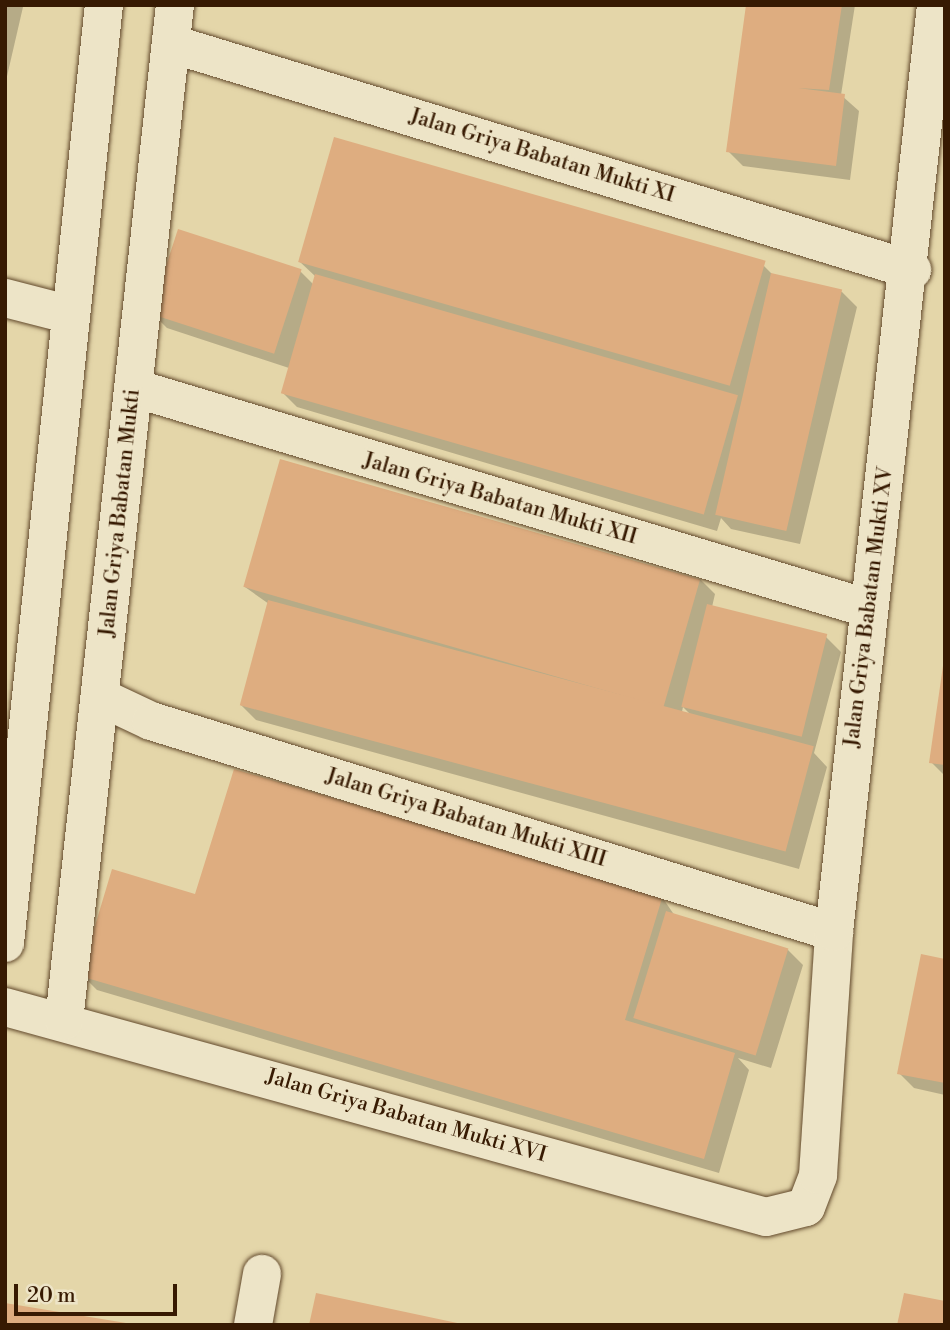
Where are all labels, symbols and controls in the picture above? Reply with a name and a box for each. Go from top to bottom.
street label: Jalan Griya Babatan Mukti XI [406,104,678,208]
street label: Jalan Griya Babatan Mukti [94,388,146,638]
street label: Jalan Griya Babatan Mukti XII [360,448,640,550]
street label: Jalan Griya Babatan Mukti XV [839,465,899,749]
street label: Jalan Griya Babatan Mukti XIII [323,763,609,873]
street label: Jalan Griya Babatan Mukti XVI [263,1064,549,1168]
scale bar [18,1270,180,1314]
text: 20 m [27,1283,76,1309]

